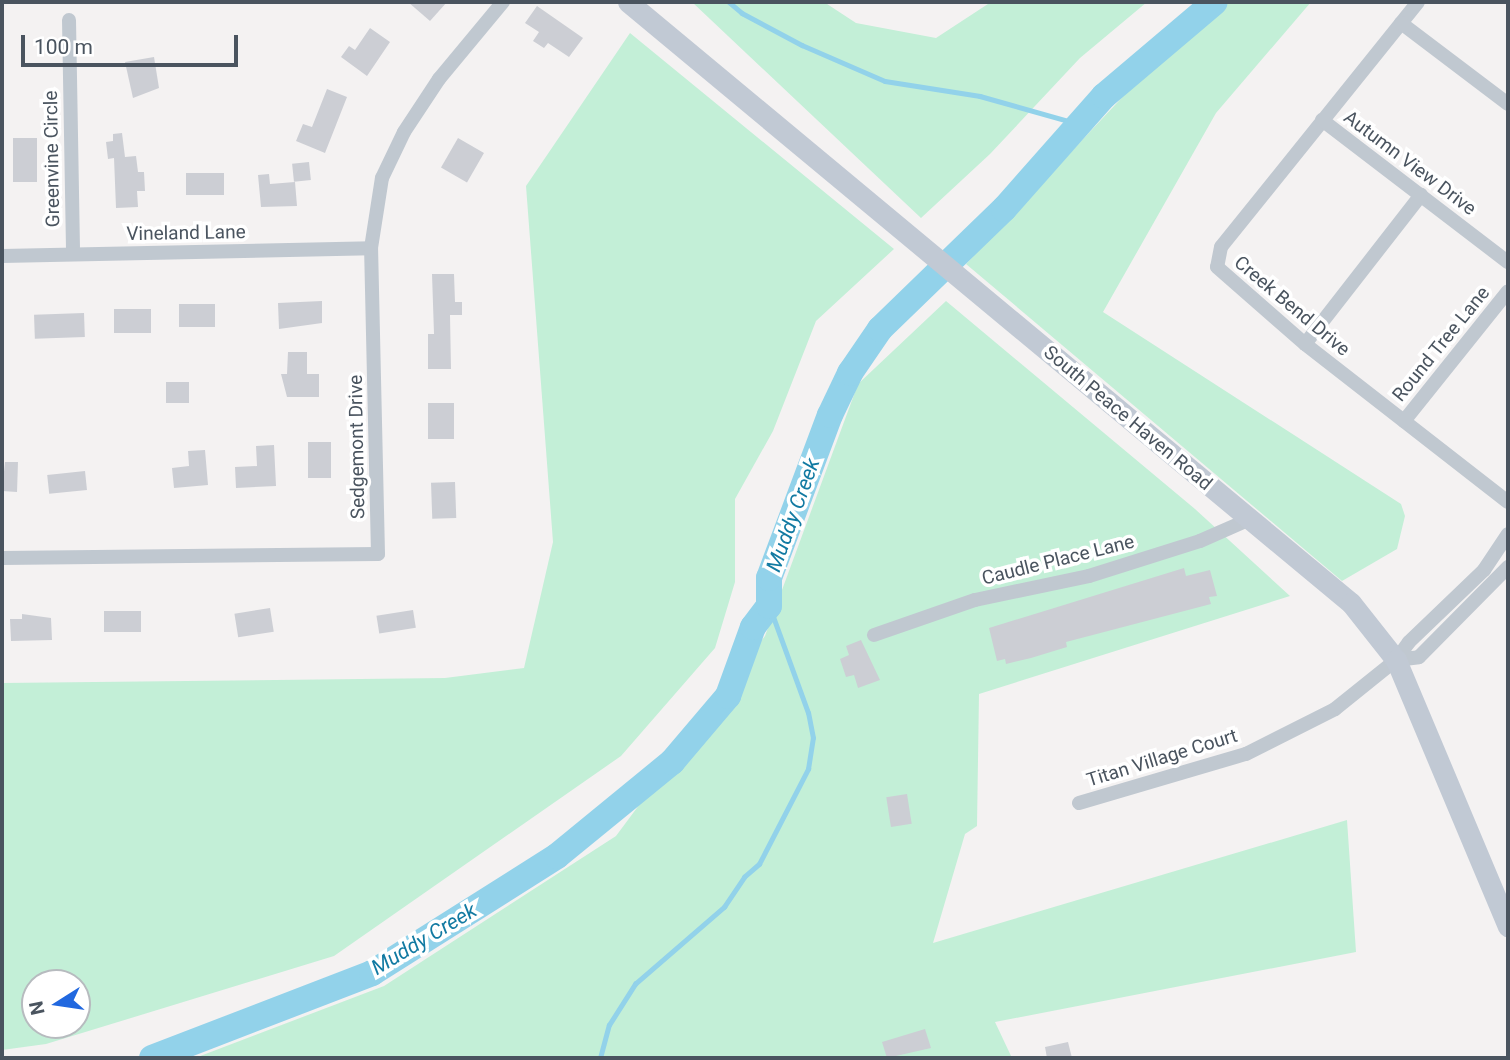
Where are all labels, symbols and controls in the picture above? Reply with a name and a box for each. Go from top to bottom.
scale bar [24,21,242,65]
text: 100 m [34,35,93,59]
street label: Greenvine Circle [39,90,65,228]
street label: Autumn View Drive [1339,106,1481,220]
street label: Vineland Lane [126,221,246,245]
street label: Creek Bend Drive [1230,251,1354,361]
street label: Round Tree Lane [1388,282,1494,406]
street label: South Peace Haven Road [1039,341,1217,495]
street label: Sedgemont Drive [344,375,370,519]
water label: Muddy Creek [761,455,825,575]
street label: Caudle Place Lane [980,530,1136,590]
street label: Titan Village Court [1084,724,1240,792]
water label: Muddy Creek [367,898,481,980]
north arrow [21,969,91,1039]
text: N [24,999,50,1017]

